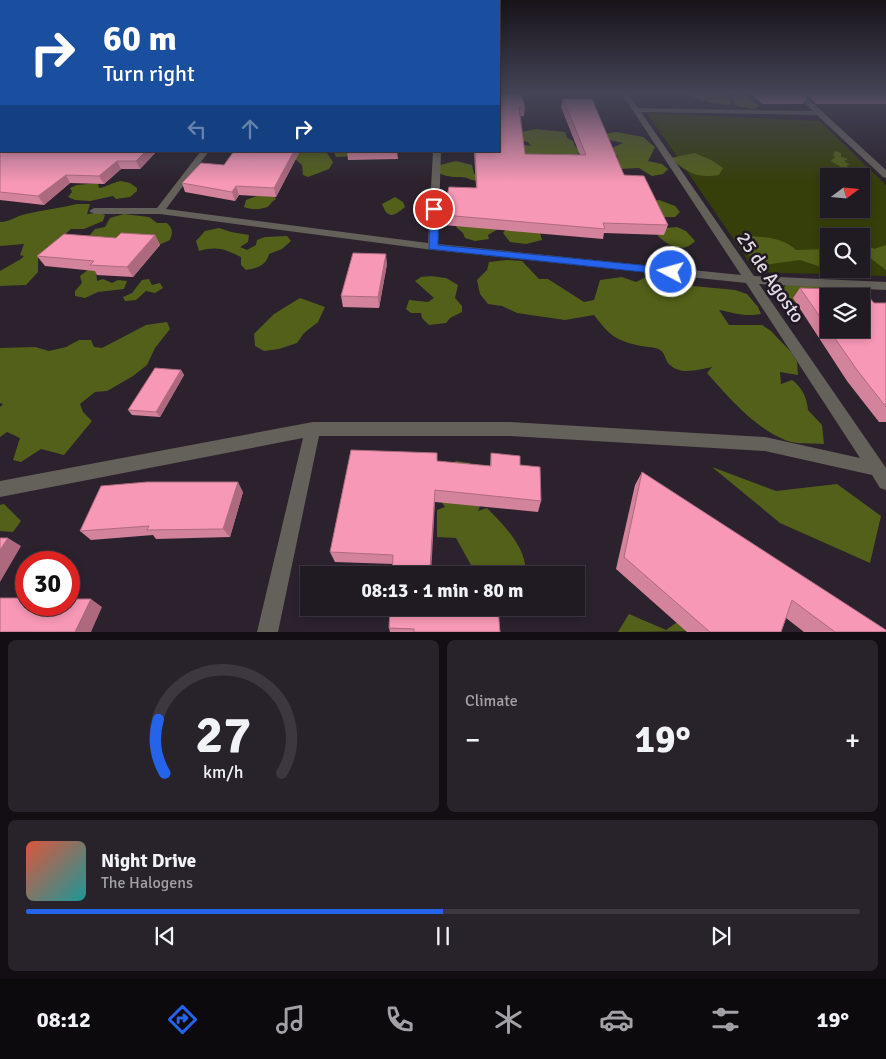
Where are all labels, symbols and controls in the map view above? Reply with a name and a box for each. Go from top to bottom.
text: 60 m [103,17,177,60]
icon: right [20,20,85,85]
text: Turn right [103,60,195,87]
icon: left [183,115,211,143]
icon: ahead [236,115,264,143]
icon: right [289,115,317,143]
north arrow [820,168,870,218]
map controls [820,168,870,338]
pin [413,188,455,230]
icon: arrive [420,195,448,223]
street label: 25 de Agosto [731,228,809,328]
button: search [820,228,870,278]
position arrow [644,245,696,297]
button: layers [820,288,870,338]
speed limit sign: 30 [15,551,80,616]
text: 08:13 · 1 min · 80 m [362,579,523,603]
text: Climate [465,691,518,711]
text: 27 [195,703,252,767]
text: 19° [634,716,691,763]
text: − [465,723,480,757]
text: + [845,723,860,757]
text: km/h [203,761,244,783]
text: Night Drive [101,849,196,873]
text: The Halogens [101,873,193,893]
icon: previous [151,922,179,950]
icon: pause [429,922,457,950]
icon: next [707,922,735,950]
icon: directions [165,1002,200,1037]
icon: music [273,1002,308,1037]
icon: phone [382,1002,417,1037]
icon: climate [491,1002,526,1037]
icon: car [599,1002,634,1037]
icon: filters [708,1002,743,1037]
text: 08:12 [37,1006,91,1033]
text: 19° [817,1006,849,1033]

